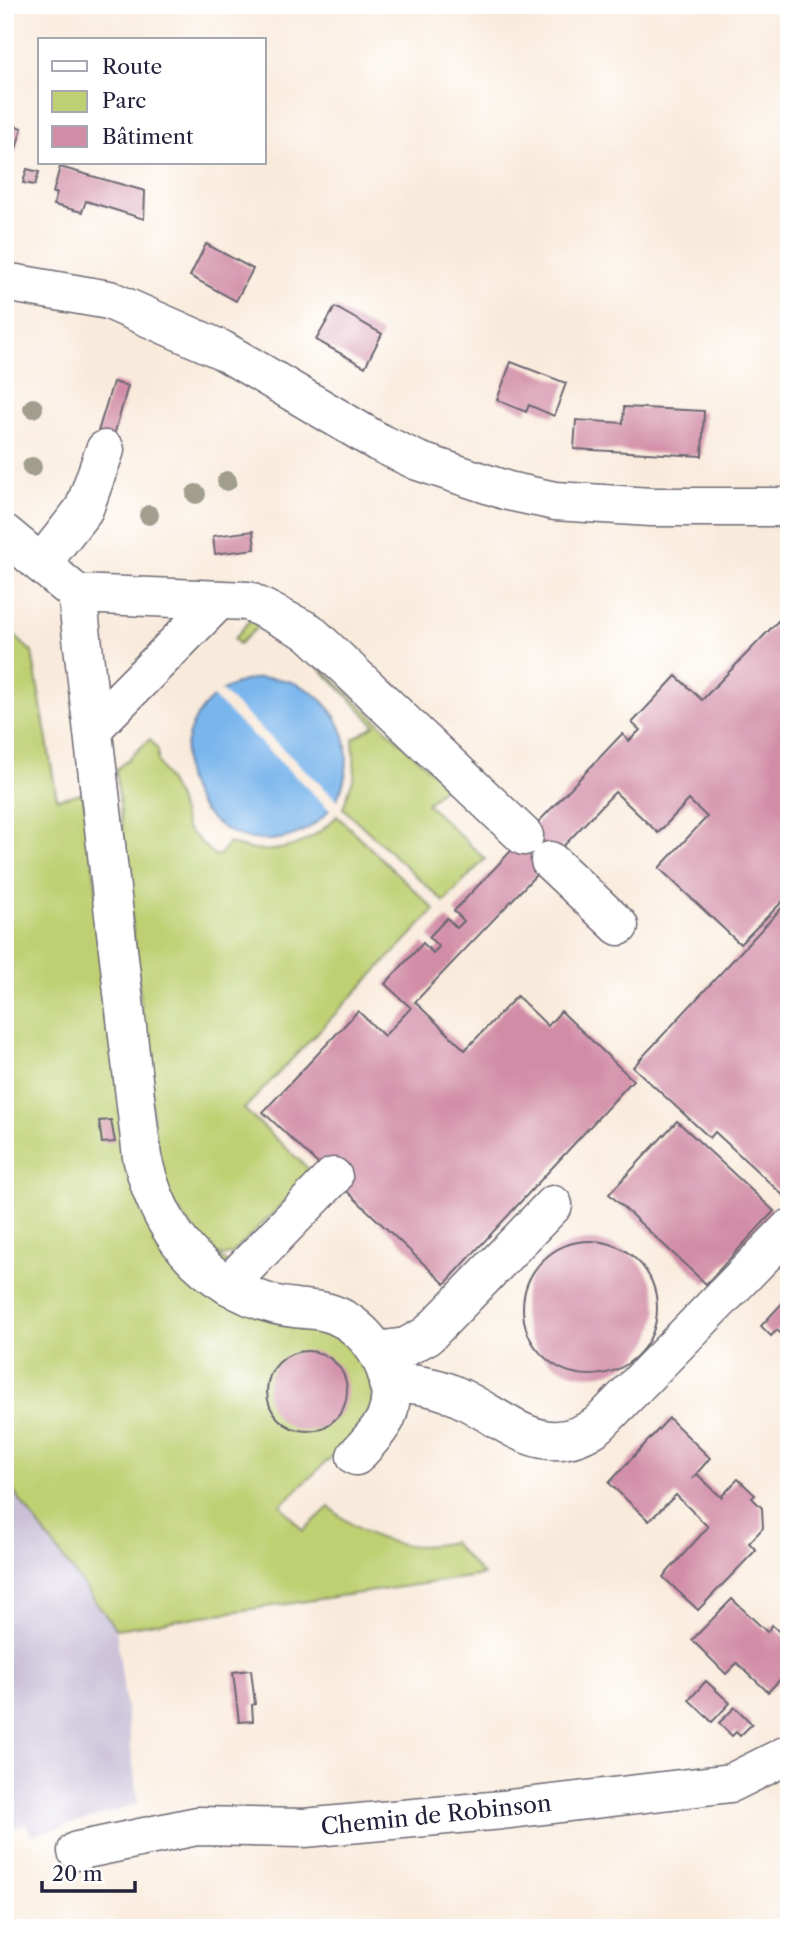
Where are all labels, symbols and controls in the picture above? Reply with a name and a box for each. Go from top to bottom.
legend [38,38,266,164]
text: Route [102,54,162,79]
text: Parc [102,88,146,113]
text: Bâtiment [102,124,194,149]
street label: Chemin de Robinson [319,1789,553,1841]
scale bar [42,1849,135,1893]
text: 20 m [52,1861,103,1886]

